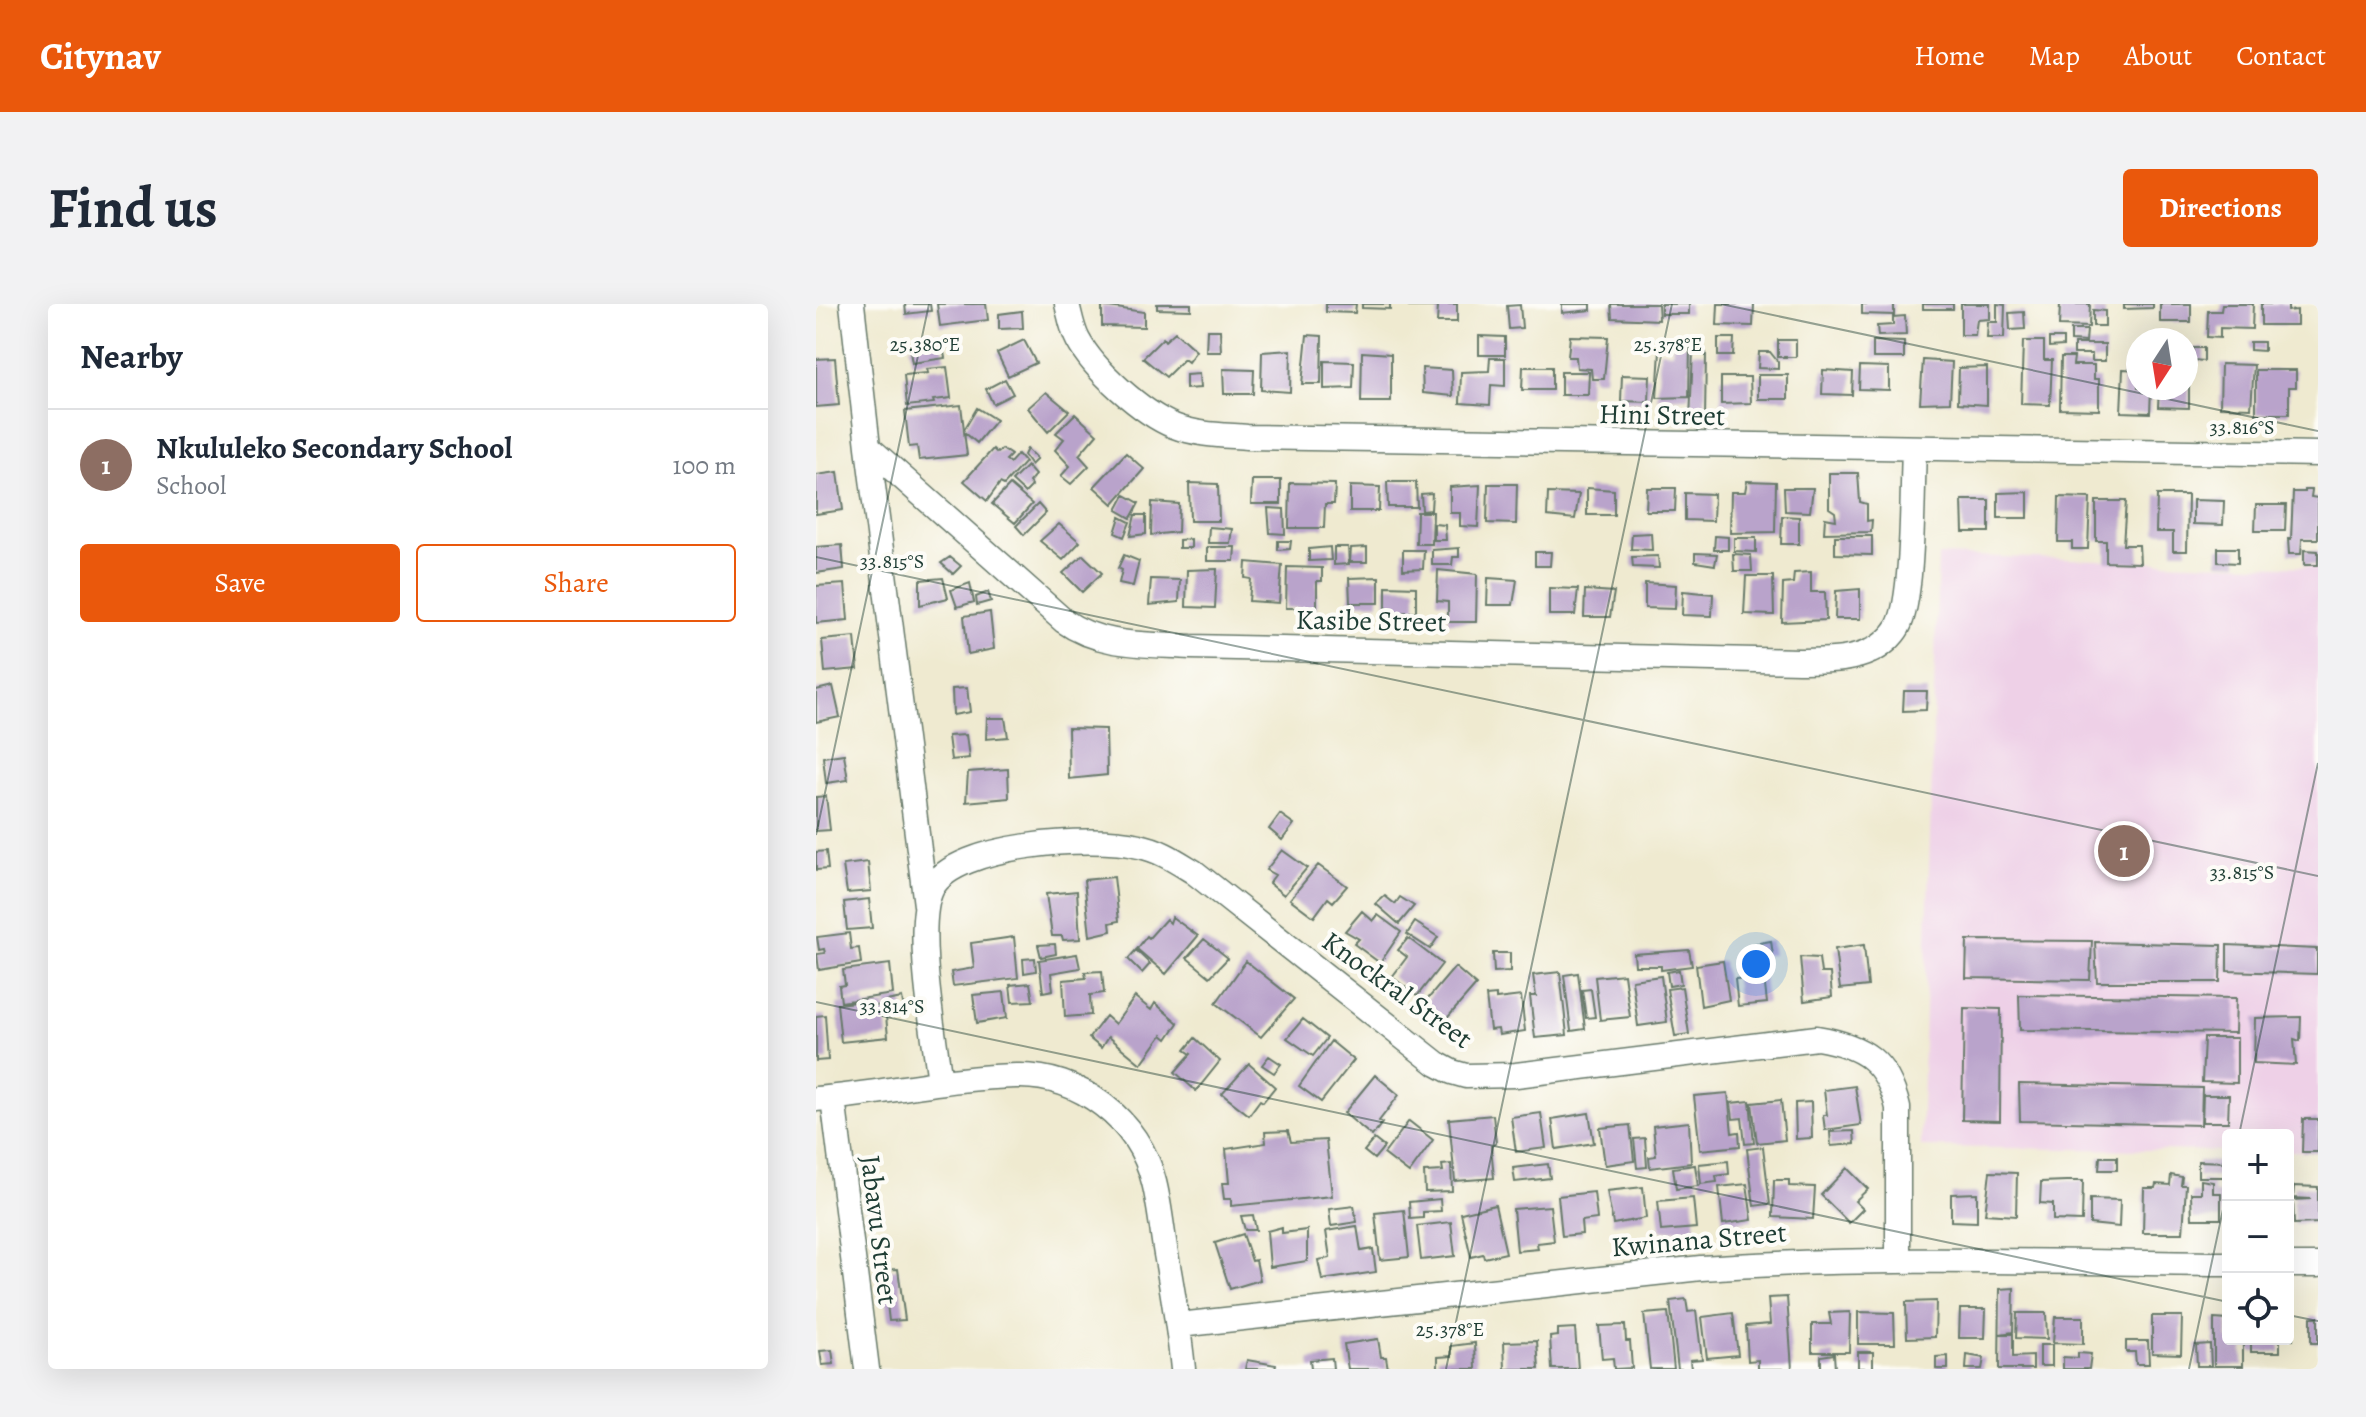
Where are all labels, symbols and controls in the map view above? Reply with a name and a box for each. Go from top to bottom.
text: Citynav [40,30,161,82]
text: Home [1914,37,1985,75]
text: Map [2029,37,2080,75]
text: About [2124,37,2192,75]
text: Contact [2236,37,2326,75]
button: Directions [2123,169,2318,247]
text: Find us [48,170,218,246]
north arrow [2126,328,2198,400]
text: 25.380°E [890,331,960,358]
text: 25.378°E [1634,331,1702,358]
text: Nearby [80,333,183,380]
street label: Hini Street [1598,395,1726,435]
text: 33.816°S [2209,414,2275,441]
text: Nkululeko Secondary School [156,428,512,468]
text: 1 [101,448,111,483]
text: 100 m [673,448,736,483]
text: School [156,468,226,503]
button: Save [80,544,400,622]
button: Share [416,544,736,622]
text: 33.815°S [860,548,924,575]
street label: Kasibe Street [1295,601,1447,641]
pin: 1 [2098,821,2150,881]
text: 33.815°S [2210,859,2274,886]
street label: Knockral Street [1314,922,1480,1058]
your location [1736,944,1776,984]
text: 33.814°S [860,993,924,1020]
map controls [2222,1129,2294,1345]
button: + [2222,1129,2294,1201]
street label: Jabavu Street [851,1153,907,1307]
button: − [2222,1201,2294,1273]
street label: Kwinana Street [1610,1213,1788,1267]
button: locate [2222,1273,2294,1345]
text: 25.378°E [1416,1316,1484,1343]

